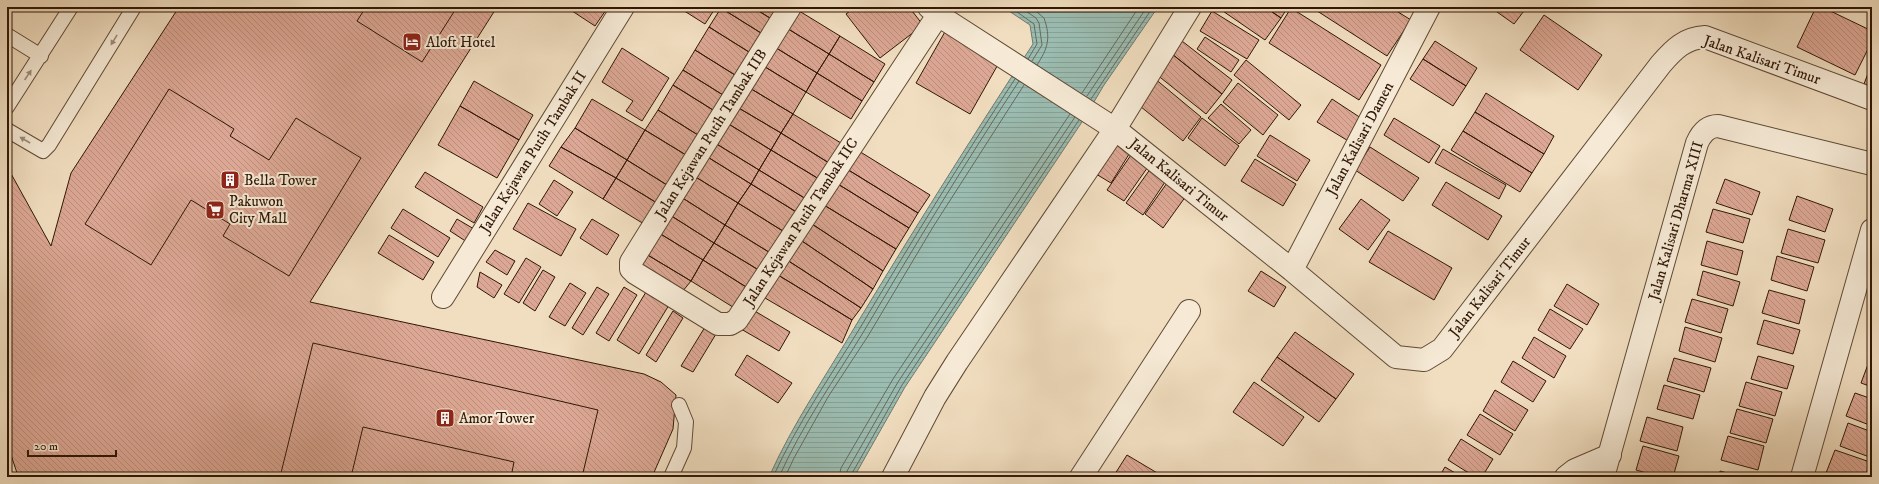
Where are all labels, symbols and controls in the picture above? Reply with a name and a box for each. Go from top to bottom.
street label: Jalan Kalisari Timur [1699,30,1823,89]
hotel icon: Aloft Hotel [401,31,423,53]
place label: Aloft Hotel [426,33,496,52]
one-way arrow [110,34,117,46]
street label: Jalan Kejawan Putih Tambak IIB [650,46,771,224]
street label: Jalan Kejawan Putih Tambak II [474,68,591,238]
one-way arrow [24,70,32,80]
street label: Jalan Kalisari Damen [1321,79,1398,201]
street label: Jalan Kalisari Timur [1124,133,1233,226]
street label: Jalan Kejawan Putih Tambak IIC [738,134,863,311]
one-way arrow [19,137,31,144]
street label: Jalan Kalisari Dharma XIII [1644,139,1708,305]
building icon: Bella Tower [219,169,241,191]
place label: Bella Tower [244,171,317,190]
place label: Pakuwon City Mall [229,192,287,228]
supermarket icon: Pakuwon City Mall [204,199,226,221]
street label: Jalan Kalisari Timur [1444,233,1535,343]
building icon: Amor Tower [434,407,456,429]
place label: Amor Tower [459,409,535,428]
scale bar [28,432,116,458]
text: 20 m [34,439,58,454]

